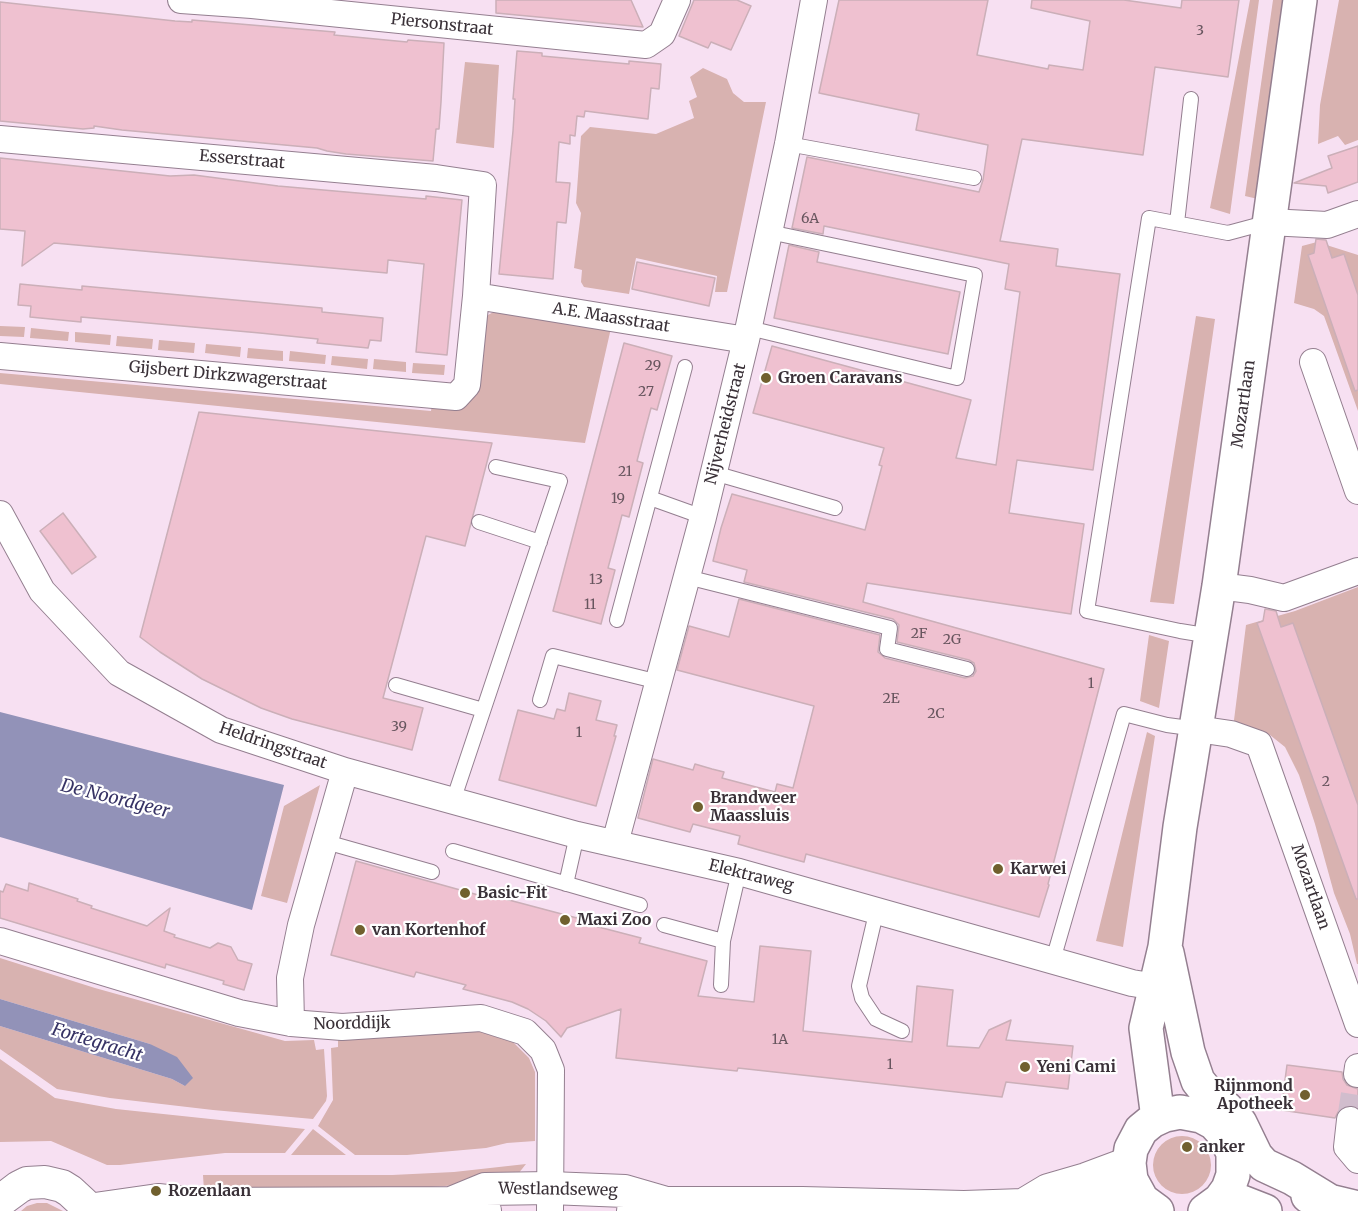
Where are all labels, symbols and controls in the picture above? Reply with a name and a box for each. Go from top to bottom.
street label: Piersonstraat [390,10,494,40]
house number: 3 [1196,23,1204,39]
street label: Esserstraat [198,147,286,173]
house number: 6A [801,211,819,227]
street label: A.E. Maasstraat [551,299,671,337]
street label: Gijsbert Dirkzwagerstraat [128,358,328,394]
house number: 29 [645,358,661,374]
street label: Mozartlaan [1228,359,1260,449]
street label: Nijverheidstraat [702,361,750,487]
place label: Groen Caravans [778,368,903,388]
marker: Groen Caravans [759,371,773,385]
house number: 27 [638,384,654,400]
house number: 21 [618,464,632,480]
house number: 19 [611,491,625,507]
house number: 13 [589,572,603,588]
house number: 11 [584,597,596,613]
house number: 2F [911,626,927,642]
house number: 2G [943,632,961,648]
house number: 1 [1088,676,1094,692]
house number: 2E [882,691,900,707]
house number: 2C [927,706,945,722]
street label: Heldringstraat [217,719,329,773]
house number: 39 [391,719,407,735]
house number: 1 [576,725,582,741]
house number: 2 [1322,774,1330,790]
water label: De Noordgeer [58,775,172,823]
place label: Brandweer Maassluis [710,788,797,826]
marker: Brandweer Maassluis [691,800,705,814]
street label: Mozartlaan [1286,842,1334,932]
street label: Elektraweg [706,856,796,896]
place label: Karwei [1010,859,1066,879]
marker: Karwei [991,862,1005,876]
place label: Basic-Fit [477,883,547,903]
marker: Basic-Fit [458,886,472,900]
place label: Maxi Zoo [577,910,651,930]
marker: Maxi Zoo [558,913,572,927]
place label: van Kortenhof [372,920,485,940]
marker: van Kortenhof [353,923,367,937]
street label: Noorddijk [313,1014,391,1034]
water label: Fortegracht [49,1019,145,1067]
house number: 1A [772,1032,788,1048]
house number: 1 [887,1057,893,1073]
place label: Yeni Cami [1037,1057,1116,1077]
marker: Yeni Cami [1018,1060,1032,1074]
place label: Rijnmond Apotheek [1214,1076,1293,1114]
marker: Rijnmond Apotheek [1298,1088,1312,1102]
place label: anker [1199,1137,1245,1157]
marker: anker [1180,1140,1194,1154]
street label: Westlandseweg [498,1179,618,1201]
place label: Rozenlaan [168,1181,251,1201]
marker: Rozenlaan [149,1184,163,1198]

